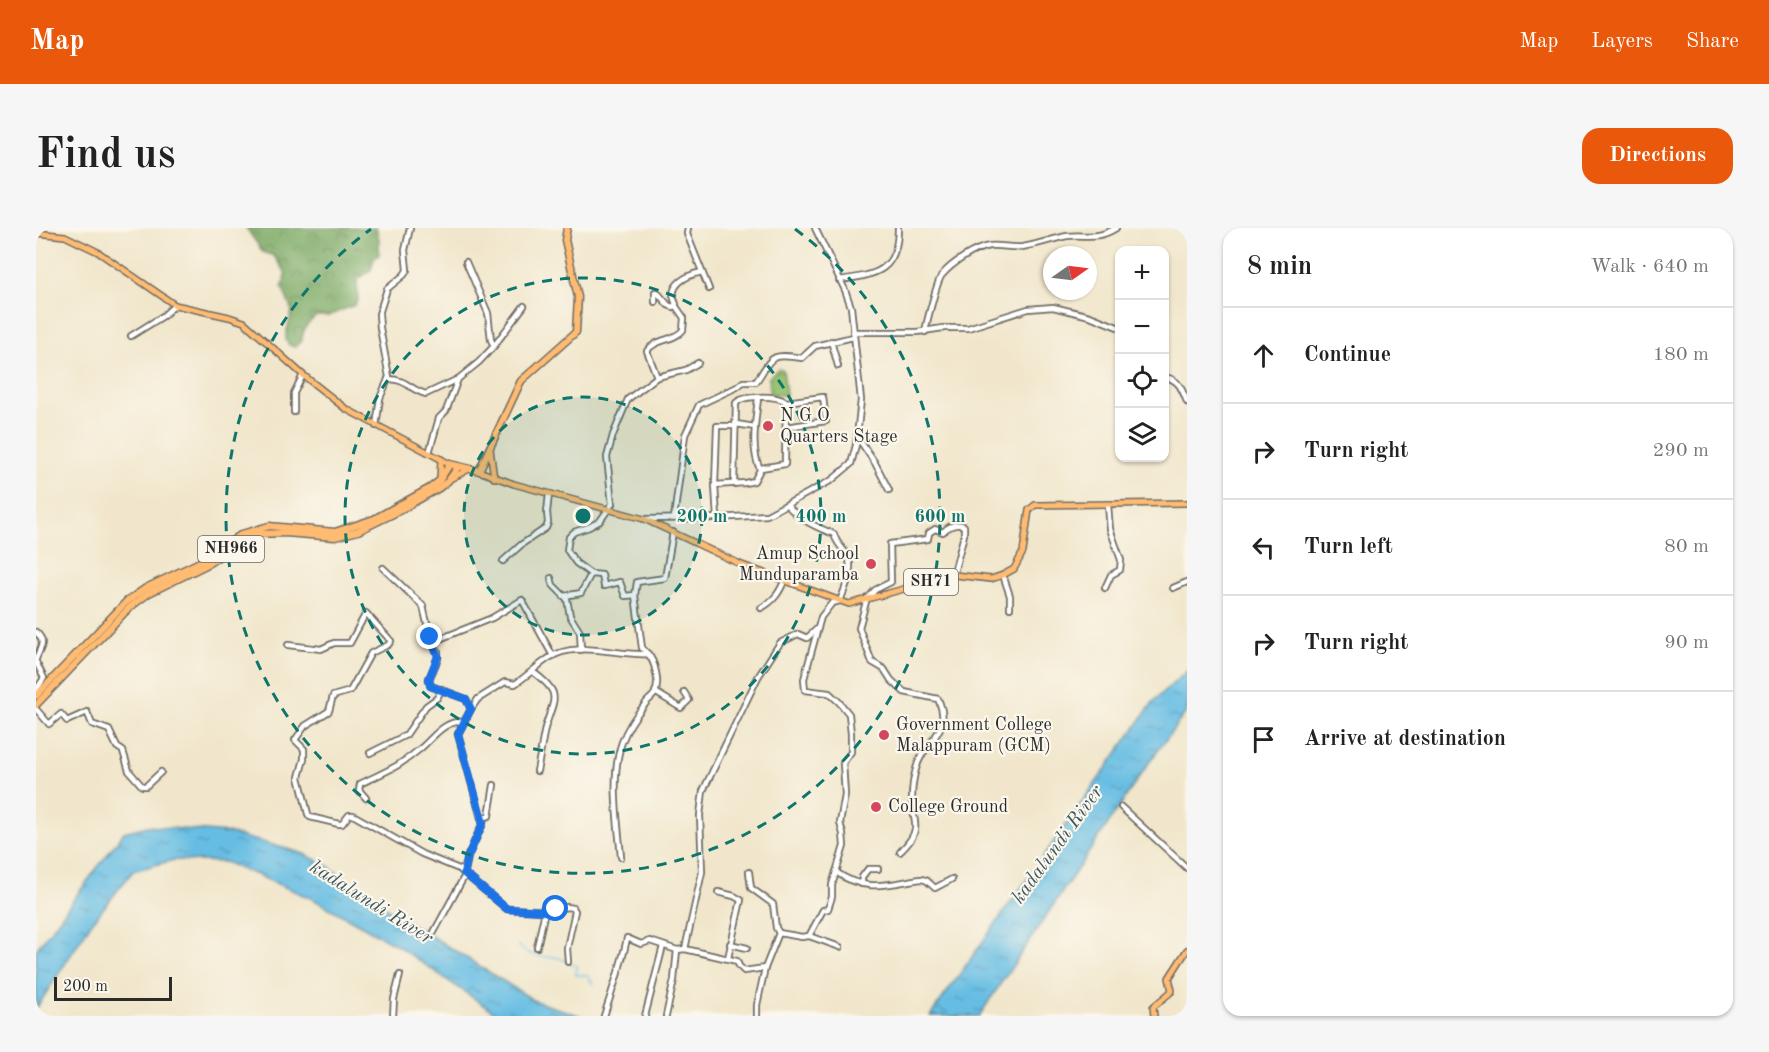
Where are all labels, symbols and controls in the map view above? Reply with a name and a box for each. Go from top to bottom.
text: Map [30,28,84,56]
text: Map [1519,31,1558,52]
text: Layers [1591,31,1653,52]
text: Share [1686,31,1739,52]
button: Directions [1582,128,1733,184]
text: Find us [36,135,175,177]
north arrow [1043,246,1097,300]
map controls [1115,246,1169,462]
button: + [1115,246,1169,300]
text: 8 min [1247,254,1312,280]
text: Walk · 640 m [1590,257,1709,277]
button: − [1115,300,1169,354]
icon: ahead [1247,339,1280,372]
text: Continue [1304,344,1391,366]
text: 180 m [1653,345,1709,365]
button: locate [1115,354,1169,408]
place label: N G O Quarters Stage [780,407,898,446]
button: layers [1115,408,1169,462]
marker: N G O Quarters Stage [761,419,775,433]
icon: right [1247,435,1280,468]
text: Turn right [1304,440,1408,462]
text: 290 m [1653,441,1709,461]
centre of rings [573,506,593,526]
text: 200 m [677,508,727,526]
text: 400 m [796,508,846,526]
text: 600 m [915,508,965,526]
icon: left [1247,531,1280,564]
road number: NH966 [198,536,264,562]
text: Turn left [1304,536,1393,558]
text: 80 m [1664,537,1709,557]
place label: Amup School Munduparamba [739,545,859,584]
marker: Amup School Munduparamba [864,557,878,571]
road number: SH71 [904,569,958,595]
route end [416,623,442,649]
icon: right [1247,627,1280,660]
text: Turn right [1304,632,1408,654]
text: 90 m [1664,633,1709,653]
place label: Government College Malappuram (GCM) [896,716,1052,755]
icon: arrive [1247,723,1280,756]
marker: Government College Malappuram (GCM) [877,728,891,742]
text: Arrive at destination [1304,728,1506,750]
water label: kadalundi River [1009,782,1108,908]
place label: College Ground [888,798,1008,816]
marker: College Ground [869,800,883,814]
water label: kadalundi River [306,857,436,949]
route start [542,895,568,921]
scale bar [54,974,172,1002]
text: 200 m [63,979,108,995]

